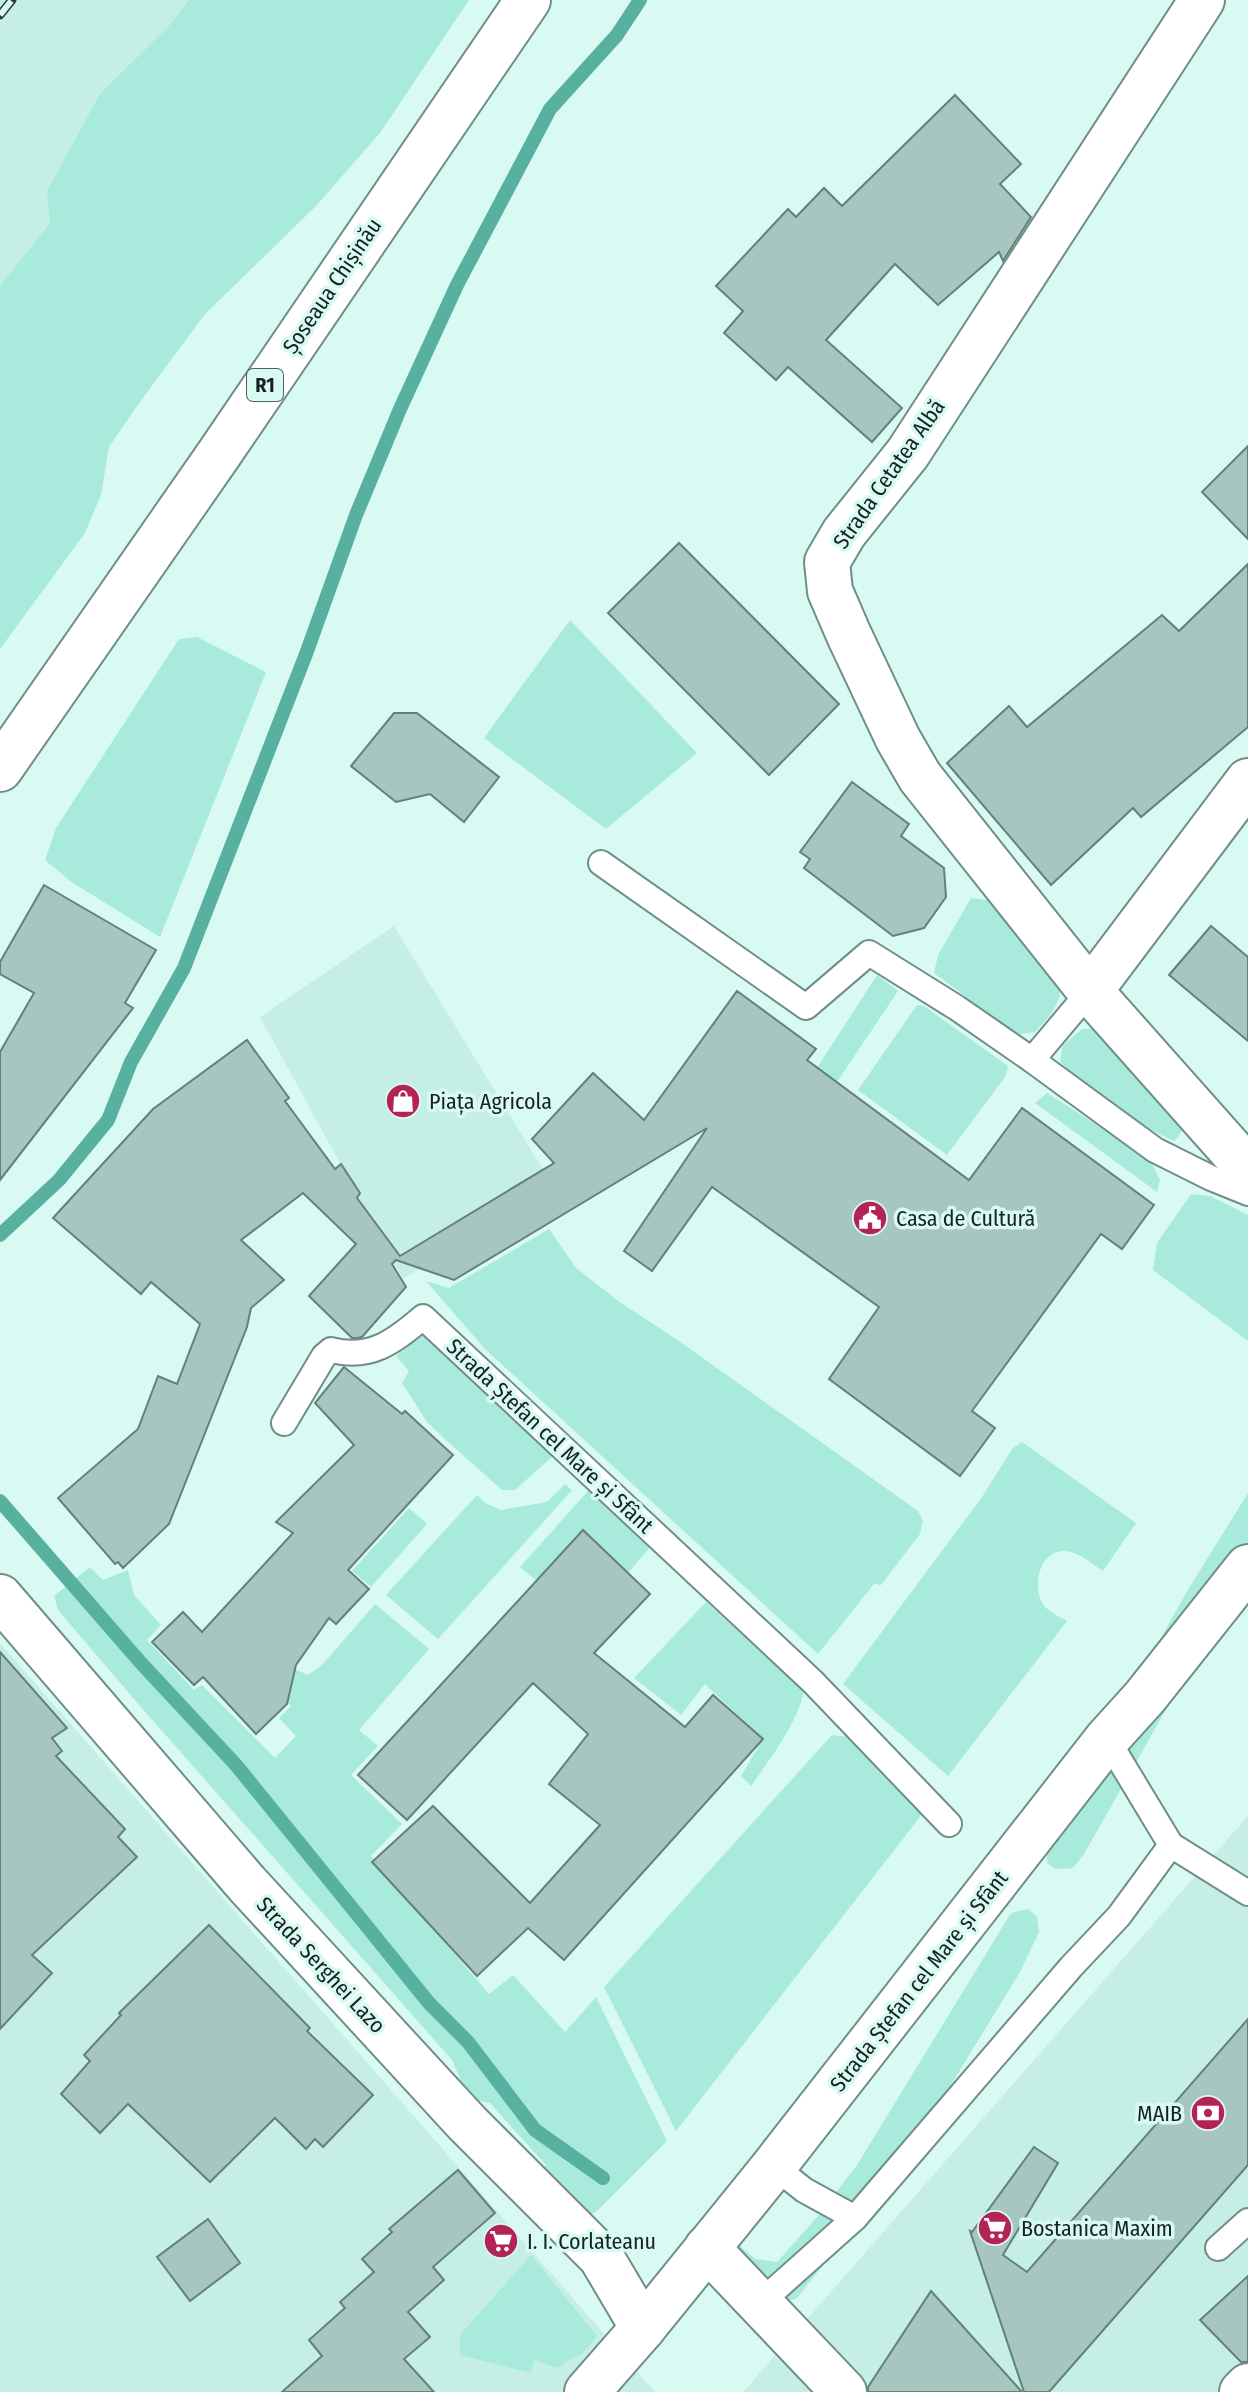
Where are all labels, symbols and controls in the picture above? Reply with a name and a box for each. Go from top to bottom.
street label: Șoseaua Chișinău [277,213,387,359]
road number: R1 [247,369,283,401]
street label: Strada Cetatea Albă [827,394,951,554]
shop icon: Piața Agricola [384,1082,422,1120]
place label: Piața Agricola [429,1088,552,1115]
public building icon: Casa de Cultură [851,1199,889,1237]
place label: Casa de Cultură [896,1205,1035,1232]
street label: Strada Ștefan cel Mare și Sfânt [441,1333,660,1540]
street label: Strada Ștefan cel Mare și Sfânt [824,1864,1014,2097]
street label: Strada Serghei Lazo [251,1891,391,2039]
bank icon: MAIB [1189,2094,1227,2132]
place label: MAIB [1137,2100,1182,2127]
supermarket icon: Bostanica Maxim [976,2209,1014,2247]
place label: Bostanica Maxim [1021,2215,1173,2242]
supermarket icon: I. I. Corlateanu [482,2222,520,2260]
place label: I. I. Corlateanu [527,2228,656,2255]

